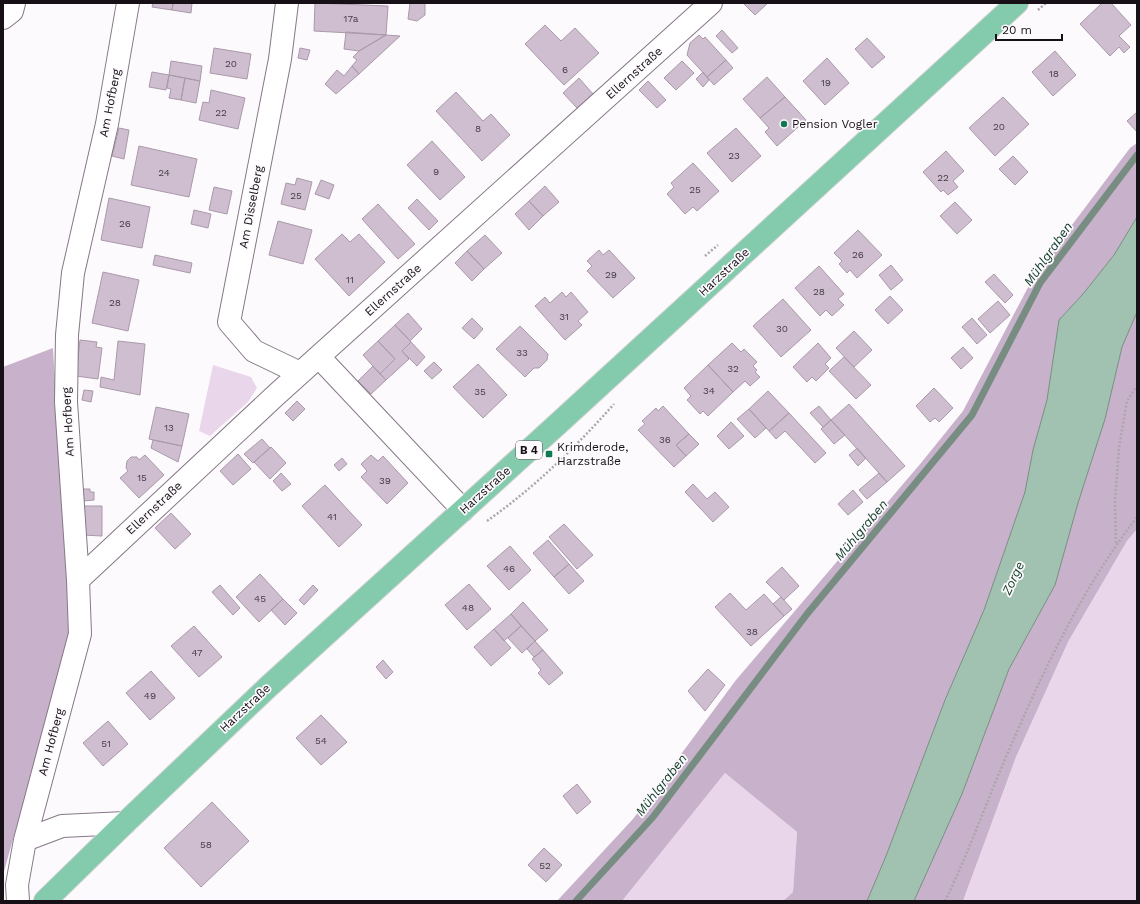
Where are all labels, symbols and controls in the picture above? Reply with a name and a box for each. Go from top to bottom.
house number: 17a [344,13,359,24]
scale bar [996,16,1062,42]
text: 20 m [1002,23,1032,37]
street label: Ellernstraße [603,44,665,102]
house number: 20 [225,58,237,69]
house number: 6 [562,64,568,75]
street label: Am Hofberg [97,67,124,138]
house number: 18 [1049,68,1059,79]
house number: 19 [821,77,831,88]
house number: 22 [215,107,227,118]
place label: Pension Vogler [792,117,878,131]
marker: Pension Vogler [779,119,789,129]
house number: 20 [993,121,1005,132]
house number: 8 [475,123,481,134]
house number: 23 [728,150,740,161]
street label: Am Disselberg [236,164,266,250]
house number: 9 [433,166,439,177]
house number: 24 [158,167,170,178]
house number: 22 [937,172,949,183]
house number: 25 [689,184,701,195]
house number: 25 [290,190,302,201]
house number: 26 [119,218,131,229]
water label: Mühlgraben [1021,219,1076,289]
street label: Harzstraße [696,245,752,299]
house number: 26 [852,249,864,260]
street label: Ellernstraße [362,261,424,319]
house number: 29 [605,269,617,280]
house number: 11 [346,274,354,285]
house number: 28 [813,286,825,297]
house number: 28 [109,297,121,308]
house number: 31 [559,311,569,322]
house number: 30 [776,323,788,334]
house number: 33 [516,347,528,358]
house number: 32 [727,363,739,374]
house number: 34 [703,385,715,396]
street label: Am Hofberg [59,386,77,457]
house number: 35 [474,386,486,397]
house number: 13 [164,422,174,433]
house number: 36 [659,434,671,445]
place label: Krimderode, Harzstraße [557,440,628,468]
road number: B 4 [516,441,542,459]
marker: Krimderode, Harzstraße [544,449,554,459]
street label: Harzstraße [457,463,514,517]
house number: 15 [137,472,147,483]
house number: 39 [379,475,391,486]
street label: Ellernstraße [123,478,185,537]
water label: Mühlgraben [831,497,891,563]
house number: 41 [327,511,337,522]
water label: Zorge [998,559,1027,598]
house number: 46 [503,563,515,574]
house number: 45 [254,593,266,604]
house number: 48 [462,602,474,613]
house number: 38 [746,626,758,637]
house number: 47 [191,647,203,658]
street label: Harzstraße [217,681,273,735]
house number: 49 [144,690,156,701]
street label: Am Hofberg [35,706,67,777]
house number: 54 [315,735,327,746]
house number: 51 [101,738,111,749]
water label: Mühlgraben [632,751,690,819]
house number: 58 [200,839,212,850]
house number: 52 [539,860,551,871]

